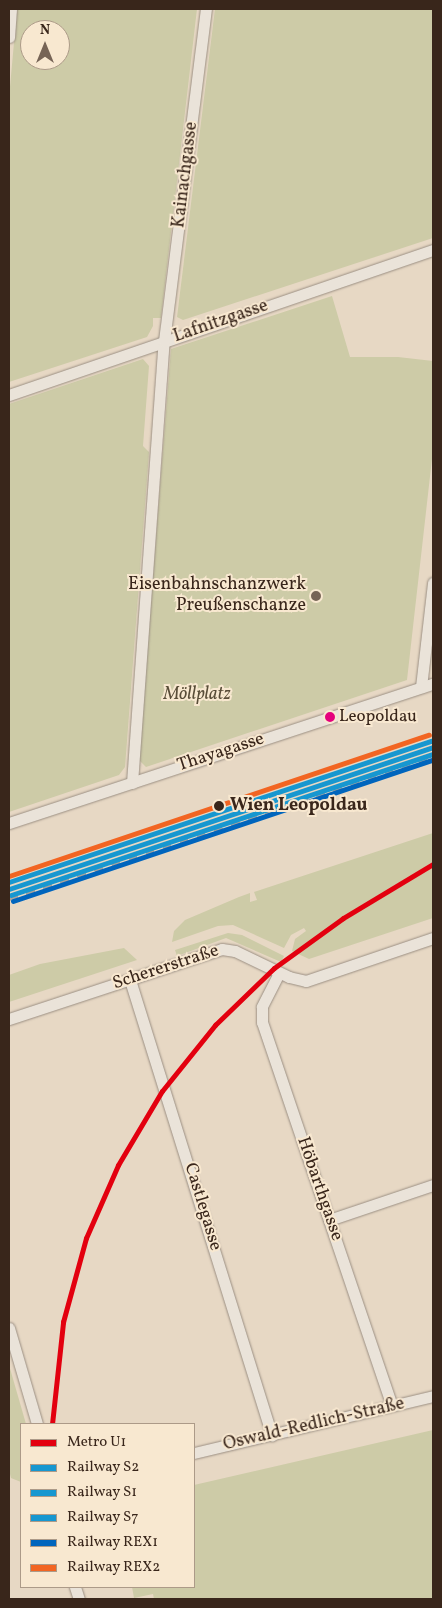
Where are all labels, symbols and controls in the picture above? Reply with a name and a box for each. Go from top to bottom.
north arrow [20,20,70,70]
text: N [40,21,50,40]
street label: Kainachgasse [169,121,203,229]
street label: Lafnitzgasse [171,296,271,348]
place label: Eisenbahnschanzwerk Preußenschanze [128,575,306,618]
marker: Eisenbahnschanzwerk Preußenschanze [310,590,322,602]
park label: Möllplatz [163,684,231,706]
place label: Leopoldau [339,707,417,727]
marker: Leopoldau [325,712,335,722]
street label: Thayagasse [175,729,267,777]
place label: Wien Leopoldau [230,795,368,817]
marker: Wien Leopoldau [212,799,226,813]
street label: Schererstraße [110,941,222,995]
street label: Höbarthgasse [291,1134,347,1244]
street label: Castlegasse [178,1160,226,1254]
street label: Oswald-Redlich-Straße [221,1394,407,1456]
legend [20,1423,195,1588]
text: Metro U1 [67,1432,126,1453]
text: Railway S2 [67,1457,139,1478]
text: Railway S1 [67,1482,137,1503]
text: Railway S7 [67,1507,139,1528]
text: Railway REX1 [67,1532,158,1553]
text: Railway REX2 [67,1557,160,1578]

